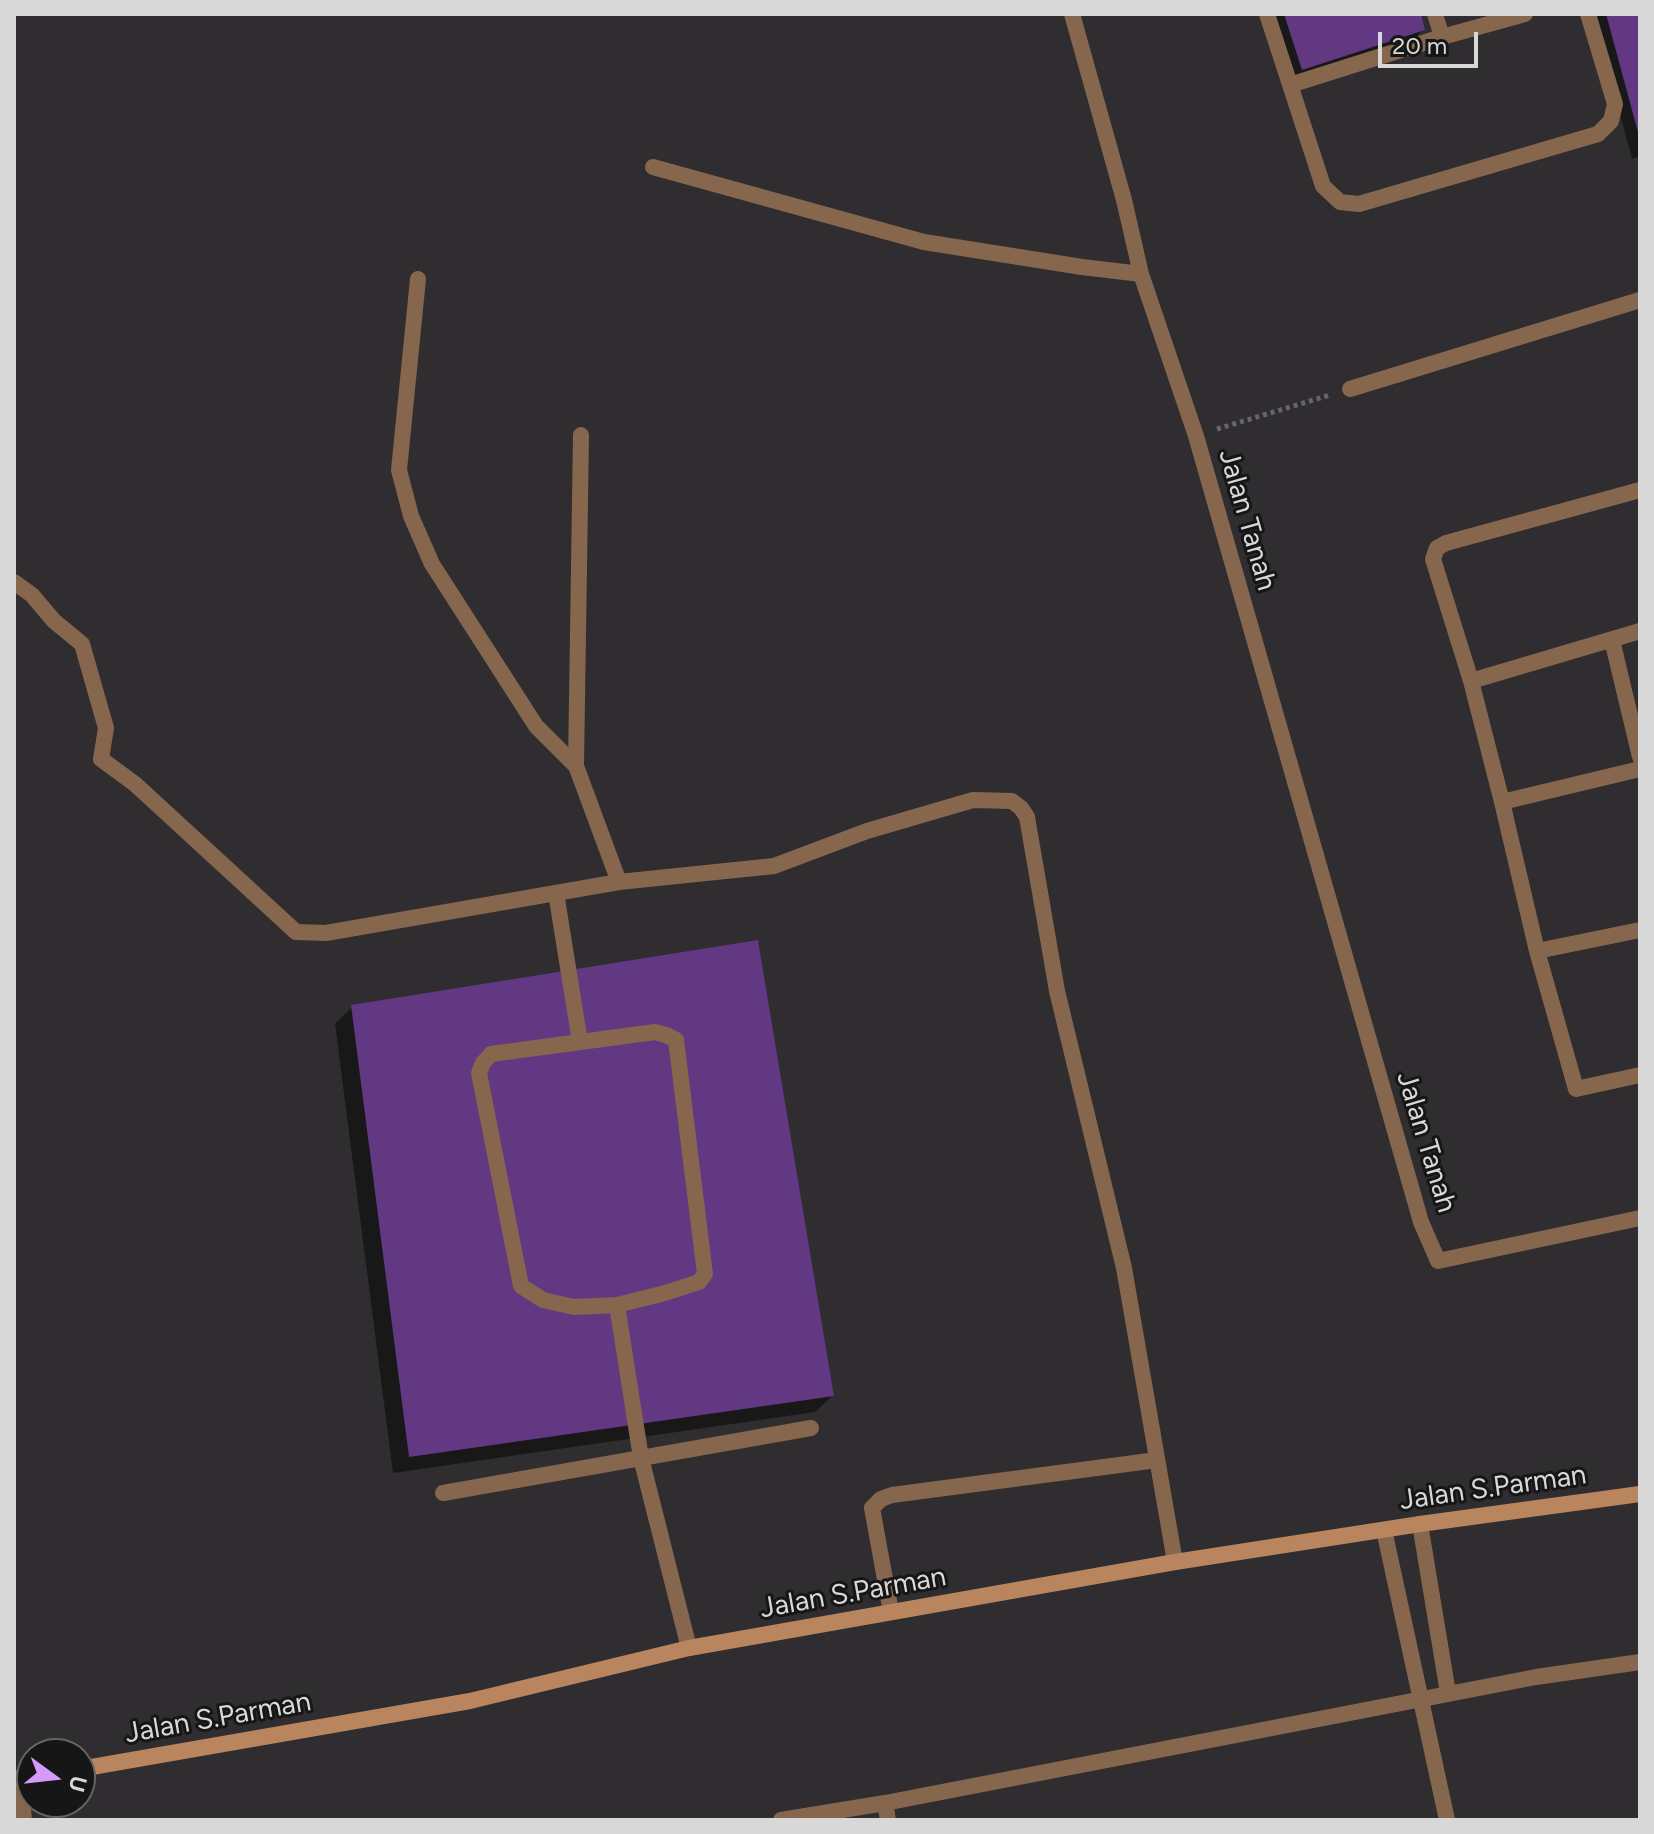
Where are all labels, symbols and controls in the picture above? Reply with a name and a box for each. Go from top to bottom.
scale bar [1382,16,1482,66]
text: 20 m [1392,31,1447,60]
street label: Jalan Tanah [1211,446,1283,594]
street label: Jalan Tanah [1389,1068,1463,1216]
street label: Jalan S.Parman [1398,1458,1588,1518]
street label: Jalan S.Parman [757,1560,949,1626]
street label: Jalan S.Parman [122,1685,314,1751]
north arrow [16,1738,96,1818]
text: U [63,1773,93,1795]

